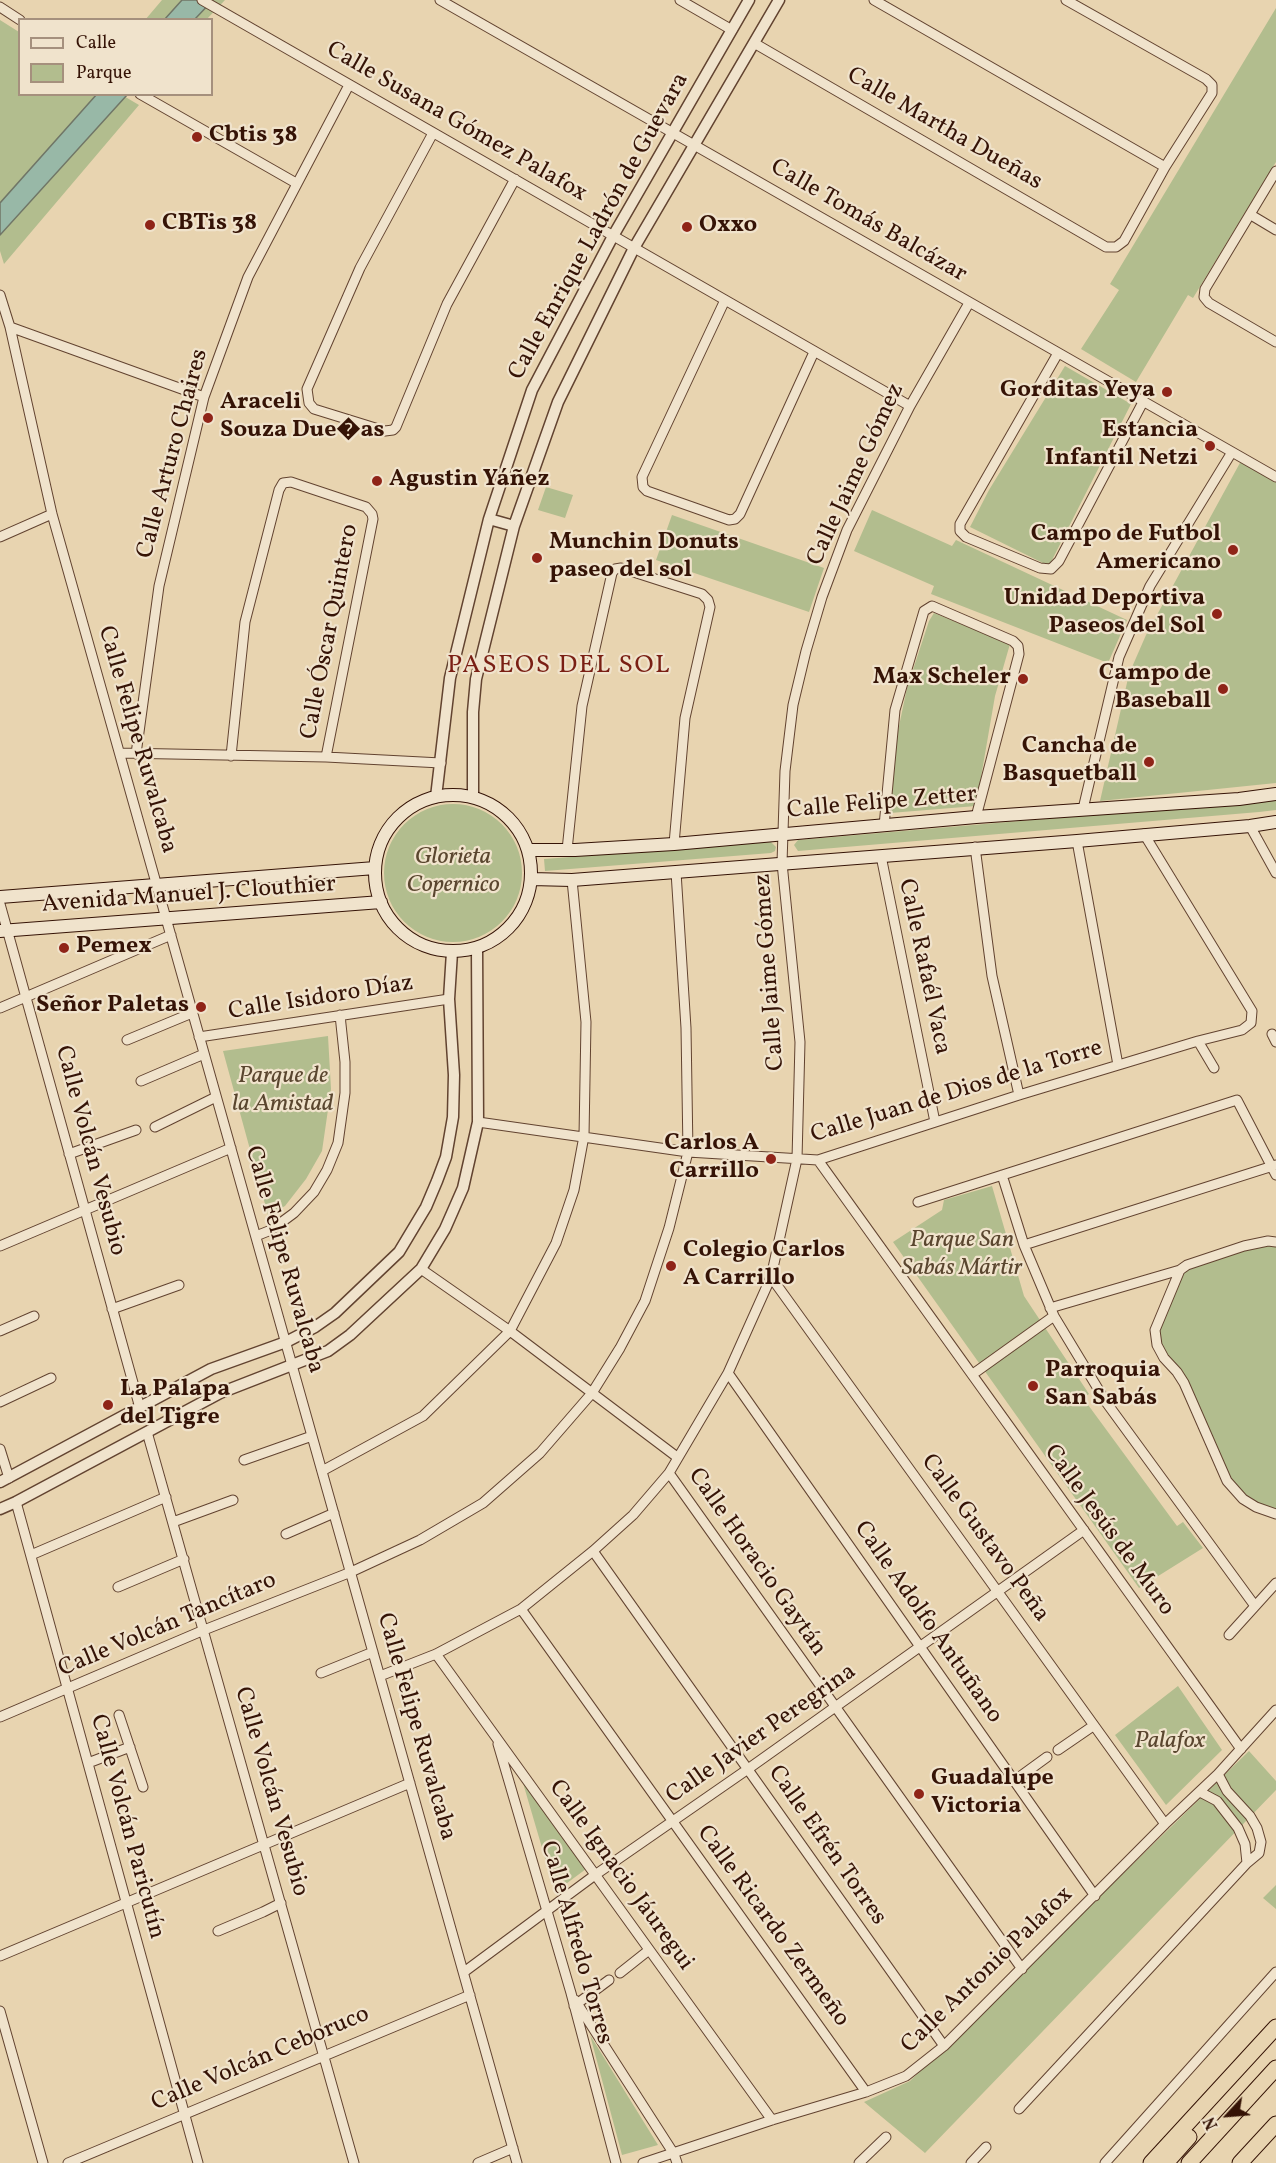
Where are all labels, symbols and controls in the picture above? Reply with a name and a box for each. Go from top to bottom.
legend [18,18,213,96]
text: Calle [76,31,116,56]
street label: Calle Susana Gómez Palafox [321,37,591,209]
text: Parque [76,61,131,86]
street label: Calle Martha Dueñas [841,62,1047,198]
street label: Calle Enrique Ladrón de Guevara [503,69,697,385]
place label: Cbtis 38 [209,123,298,151]
marker: Cbtis 38 [190,130,204,144]
street label: Calle Tomás Balcázar [765,154,971,290]
place label: CBTis 38 [162,211,257,239]
place label: Oxxo [699,213,757,241]
marker: CBTis 38 [143,218,157,232]
marker: Oxxo [680,220,694,234]
street label: Calle Arturo Chaires [132,346,216,562]
place label: Gorditas Yeya [1000,378,1155,406]
street label: Calle Jaime Gómez [802,379,912,571]
marker: Gorditas Yeya [1160,385,1174,399]
place label: Araceli Souza Due�as [220,390,385,446]
marker: Araceli Souza Due�as [201,411,215,425]
place label: Estancia Infantil Netzi [1045,418,1198,474]
marker: Estancia Infantil Netzi [1203,439,1217,453]
place label: Agustin Yáñez [389,467,549,495]
marker: Agustin Yáñez [370,474,384,488]
street label: Calle Óscar Quintero [296,522,366,742]
place label: Campo de Futbol Americano [1031,522,1221,578]
place label: Munchin Donuts paseo del sol [549,530,739,586]
marker: Campo de Futbol Americano [1226,543,1240,557]
marker: Munchin Donuts paseo del sol [530,551,544,565]
place label: Unidad Deportiva Paseos del Sol [1004,586,1205,642]
marker: Unidad Deportiva Paseos del Sol [1210,607,1224,621]
street label: Calle Felipe Ruvalcaba [90,623,182,857]
district label: PASEOS DEL SOL [447,651,671,683]
place label: Campo de Baseball [1099,661,1211,717]
place label: Max Scheler [873,665,1011,693]
marker: Max Scheler [1016,672,1030,686]
marker: Campo de Baseball [1216,682,1230,696]
place label: Cancha de Basquetball [1003,734,1137,790]
marker: Cancha de Basquetball [1142,755,1156,769]
street label: Calle Felipe Zetter [786,781,978,827]
park label: Glorieta Copernico [406,845,500,901]
street label: Avenida Manuel J. Clouthier [41,871,337,921]
street label: Calle Jaime Gómez [750,872,792,1072]
street label: Calle Rafaél Vaca [890,876,956,1058]
place label: Pemex [76,934,152,962]
marker: Pemex [57,941,71,955]
street label: Calle Isidoro Díaz [227,970,415,1028]
place label: Señor Paletas [36,993,189,1021]
marker: Señor Paletas [194,1000,208,1014]
street label: Calle Juan de Dios de la Torre [808,1035,1106,1151]
street label: Calle Volcán Vesubio [47,1043,131,1259]
park label: Parque de la Amistad [232,1064,334,1120]
place label: Carlos A Carrillo [664,1131,759,1187]
street label: Calle Felipe Ruvalcaba [237,1143,329,1377]
marker: Carlos A Carrillo [764,1152,778,1166]
park label: Parque San Sabás Mártir [901,1228,1023,1284]
place label: Colegio Carlos A Carrillo [683,1238,845,1294]
marker: Colegio Carlos A Carrillo [664,1259,678,1273]
place label: Parroquia San Sabás [1045,1358,1161,1414]
place label: La Palapa del Tigre [120,1377,230,1433]
marker: Parroquia San Sabás [1026,1379,1040,1393]
marker: La Palapa del Tigre [101,1398,115,1412]
street label: Calle Jesús de Muro [1036,1440,1180,1622]
street label: Calle Gustavo Peña [913,1450,1055,1628]
street label: Calle Horacio Gaytán [680,1463,832,1663]
street label: Calle Adolfo Antuñano [846,1516,1008,1730]
street label: Calle Volcán Tancítaro [55,1567,281,1685]
street label: Calle Felipe Ruvalcaba [369,1610,461,1844]
street label: Calle Javier Peregrina [661,1659,863,1811]
street label: Calle Volcán Vesubio [226,1684,314,1900]
street label: Calle Volcán Paricutín [82,1712,170,1942]
park label: Palafox [1134,1729,1206,1757]
street label: Calle Efrén Torres [760,1761,892,1931]
place label: Guadalupe Victoria [931,1766,1054,1822]
street label: Calle Ignacio Jáuregui [541,1775,699,1977]
marker: Guadalupe Victoria [912,1787,926,1801]
street label: Calle Ricardo Zermeño [689,1821,855,2033]
street label: Calle Alfredo Torres [532,1838,618,2048]
street label: Calle Antonio Palafox [896,1882,1080,2060]
street label: Calle Volcán Ceboruco [148,2001,374,2119]
north arrow [1198,2085,1258,2145]
text: N [1199,2113,1224,2133]

